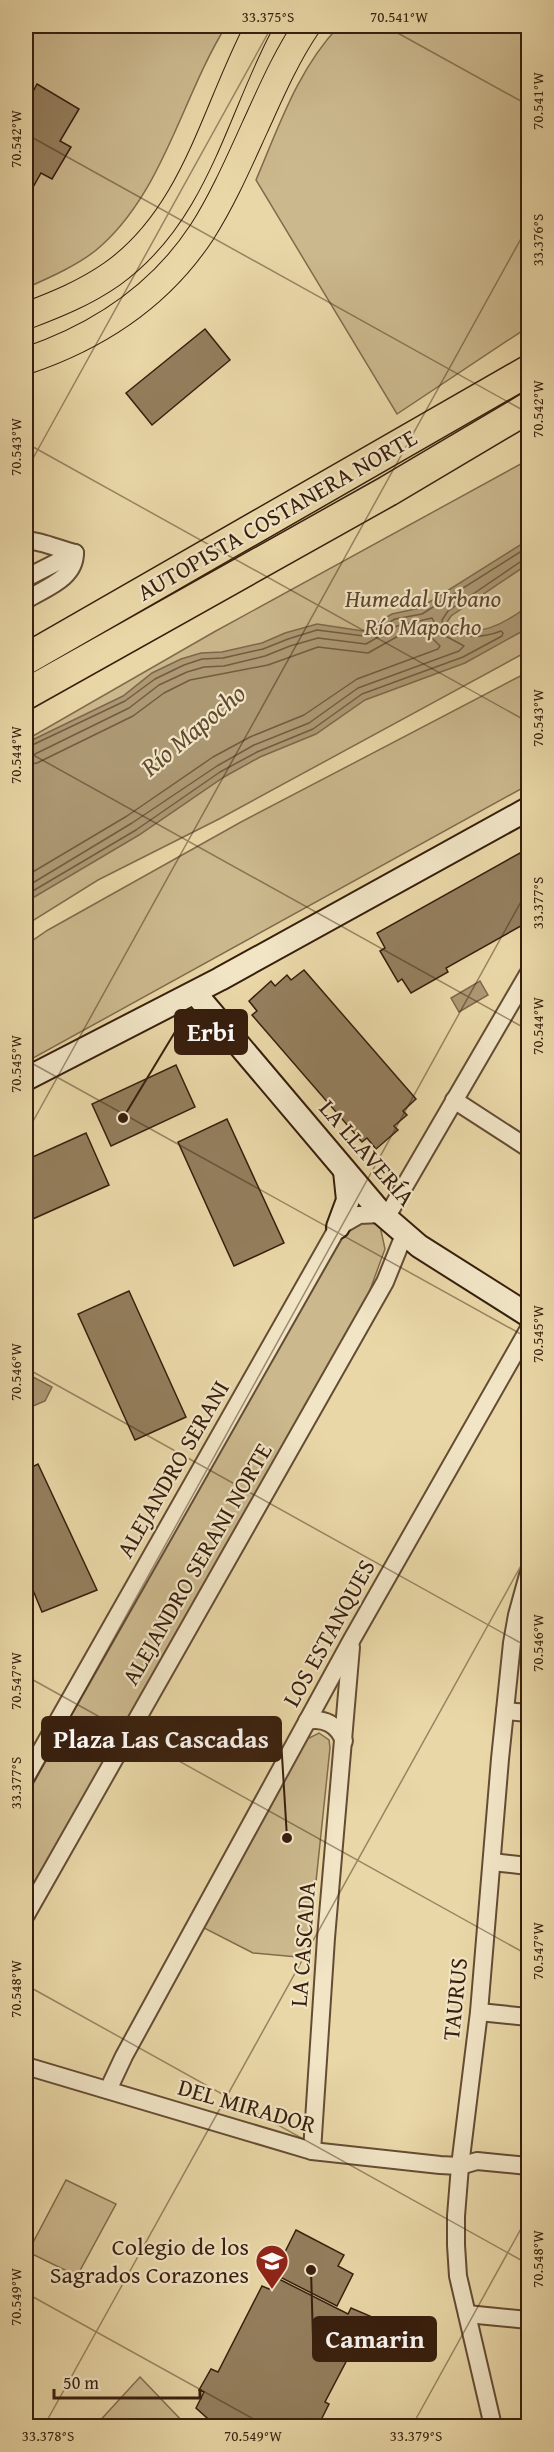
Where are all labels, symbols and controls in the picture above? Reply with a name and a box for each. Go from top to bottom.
text: 33.375°S [242,6,294,27]
text: 70.541°W [370,6,428,27]
text: 70.541°W [527,72,548,130]
text: 70.542°W [5,110,26,168]
text: 33.376°S [527,214,548,266]
text: 70.542°W [527,380,548,438]
text: 70.543°W [5,418,26,476]
street label: AUTOPISTA COSTANERA NORTE [130,420,423,609]
park label: Humedal Urbano Río Mapocho [344,581,501,644]
water label: Río Mapocho [131,674,254,786]
text: 70.543°W [527,689,548,747]
text: 70.544°W [5,726,26,784]
text: 33.377°S [527,877,548,929]
text: 70.544°W [527,997,548,1055]
callout: Erbi [175,1010,247,1054]
text: Erbi [187,1012,235,1051]
text: 70.545°W [5,1035,26,1093]
street label: LA LLAVERÍA [311,1092,424,1214]
text: 70.545°W [527,1305,548,1363]
text: 70.546°W [5,1343,26,1401]
street label: ALEJANDRO SERANI [107,1373,238,1564]
street label: ALEJANDRO SERANI NORTE [113,1436,280,1691]
street label: LOS ESTANQUES [274,1553,384,1713]
text: 70.546°W [527,1614,548,1672]
text: 70.547°W [5,1652,26,1710]
callout: Plaza Las Cascadas [42,1717,281,1761]
text: Plaza Las Cascadas [53,1719,269,1758]
text: 33.377°S [5,1757,26,1809]
street label: LA CASCADA [281,1880,324,2008]
text: 70.547°W [527,1922,548,1980]
street label: TAURUS [433,1956,476,2042]
text: 70.548°W [5,1960,26,2018]
street label: DEL MIRADOR [174,2069,320,2142]
place label: Colegio de los Sagrados Corazones [50,2229,249,2292]
text: 70.548°W [527,2230,548,2288]
school or university icon: Colegio de los Sagrados Corazones [254,2243,290,2290]
text: 70.549°W [5,2268,26,2326]
callout: Camarin [313,2317,436,2361]
text: Camarin [325,2319,425,2358]
scale bar [54,2362,200,2400]
text: 50 m [63,2369,99,2396]
text: 33.378°S [22,2425,74,2446]
text: 70.549°W [224,2425,282,2446]
text: 33.379°S [390,2425,442,2446]

